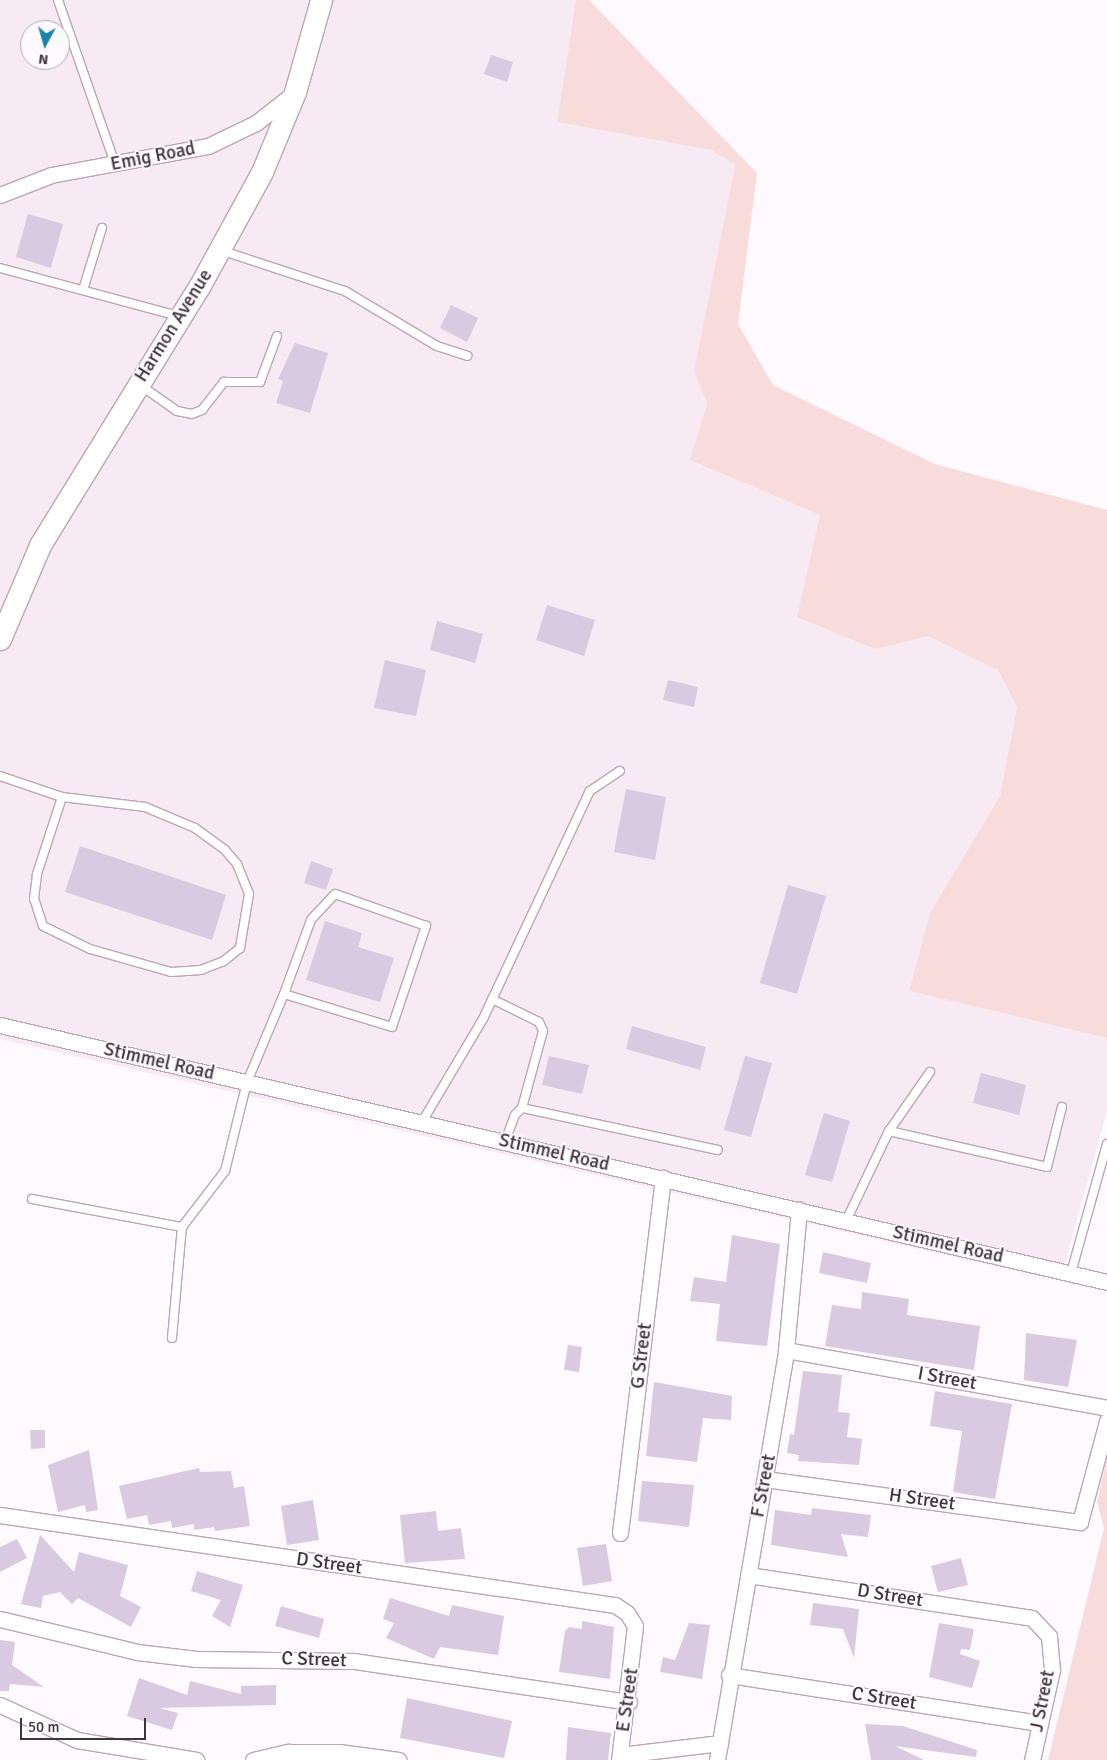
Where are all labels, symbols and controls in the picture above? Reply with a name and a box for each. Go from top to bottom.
north arrow [20,20,70,70]
text: N [38,50,49,68]
street label: Emig Road [109,138,197,176]
street label: Harmon Avenue [130,265,218,387]
street label: Stimmel Road [102,1038,216,1086]
street label: Stimmel Road [497,1129,611,1177]
street label: Stimmel Road [891,1221,1005,1269]
street label: G Street [627,1322,657,1390]
street label: I Street [916,1363,978,1395]
street label: F Street [747,1453,781,1519]
street label: H Street [887,1484,957,1516]
street label: D Street [295,1548,363,1580]
street label: D Street [856,1580,924,1612]
street label: C Street [281,1647,347,1673]
street label: E Street [612,1667,644,1733]
street label: J Street [1026,1668,1060,1734]
street label: C Street [850,1683,918,1715]
scale bar [22,1708,149,1740]
text: 50 m [28,1718,59,1736]

